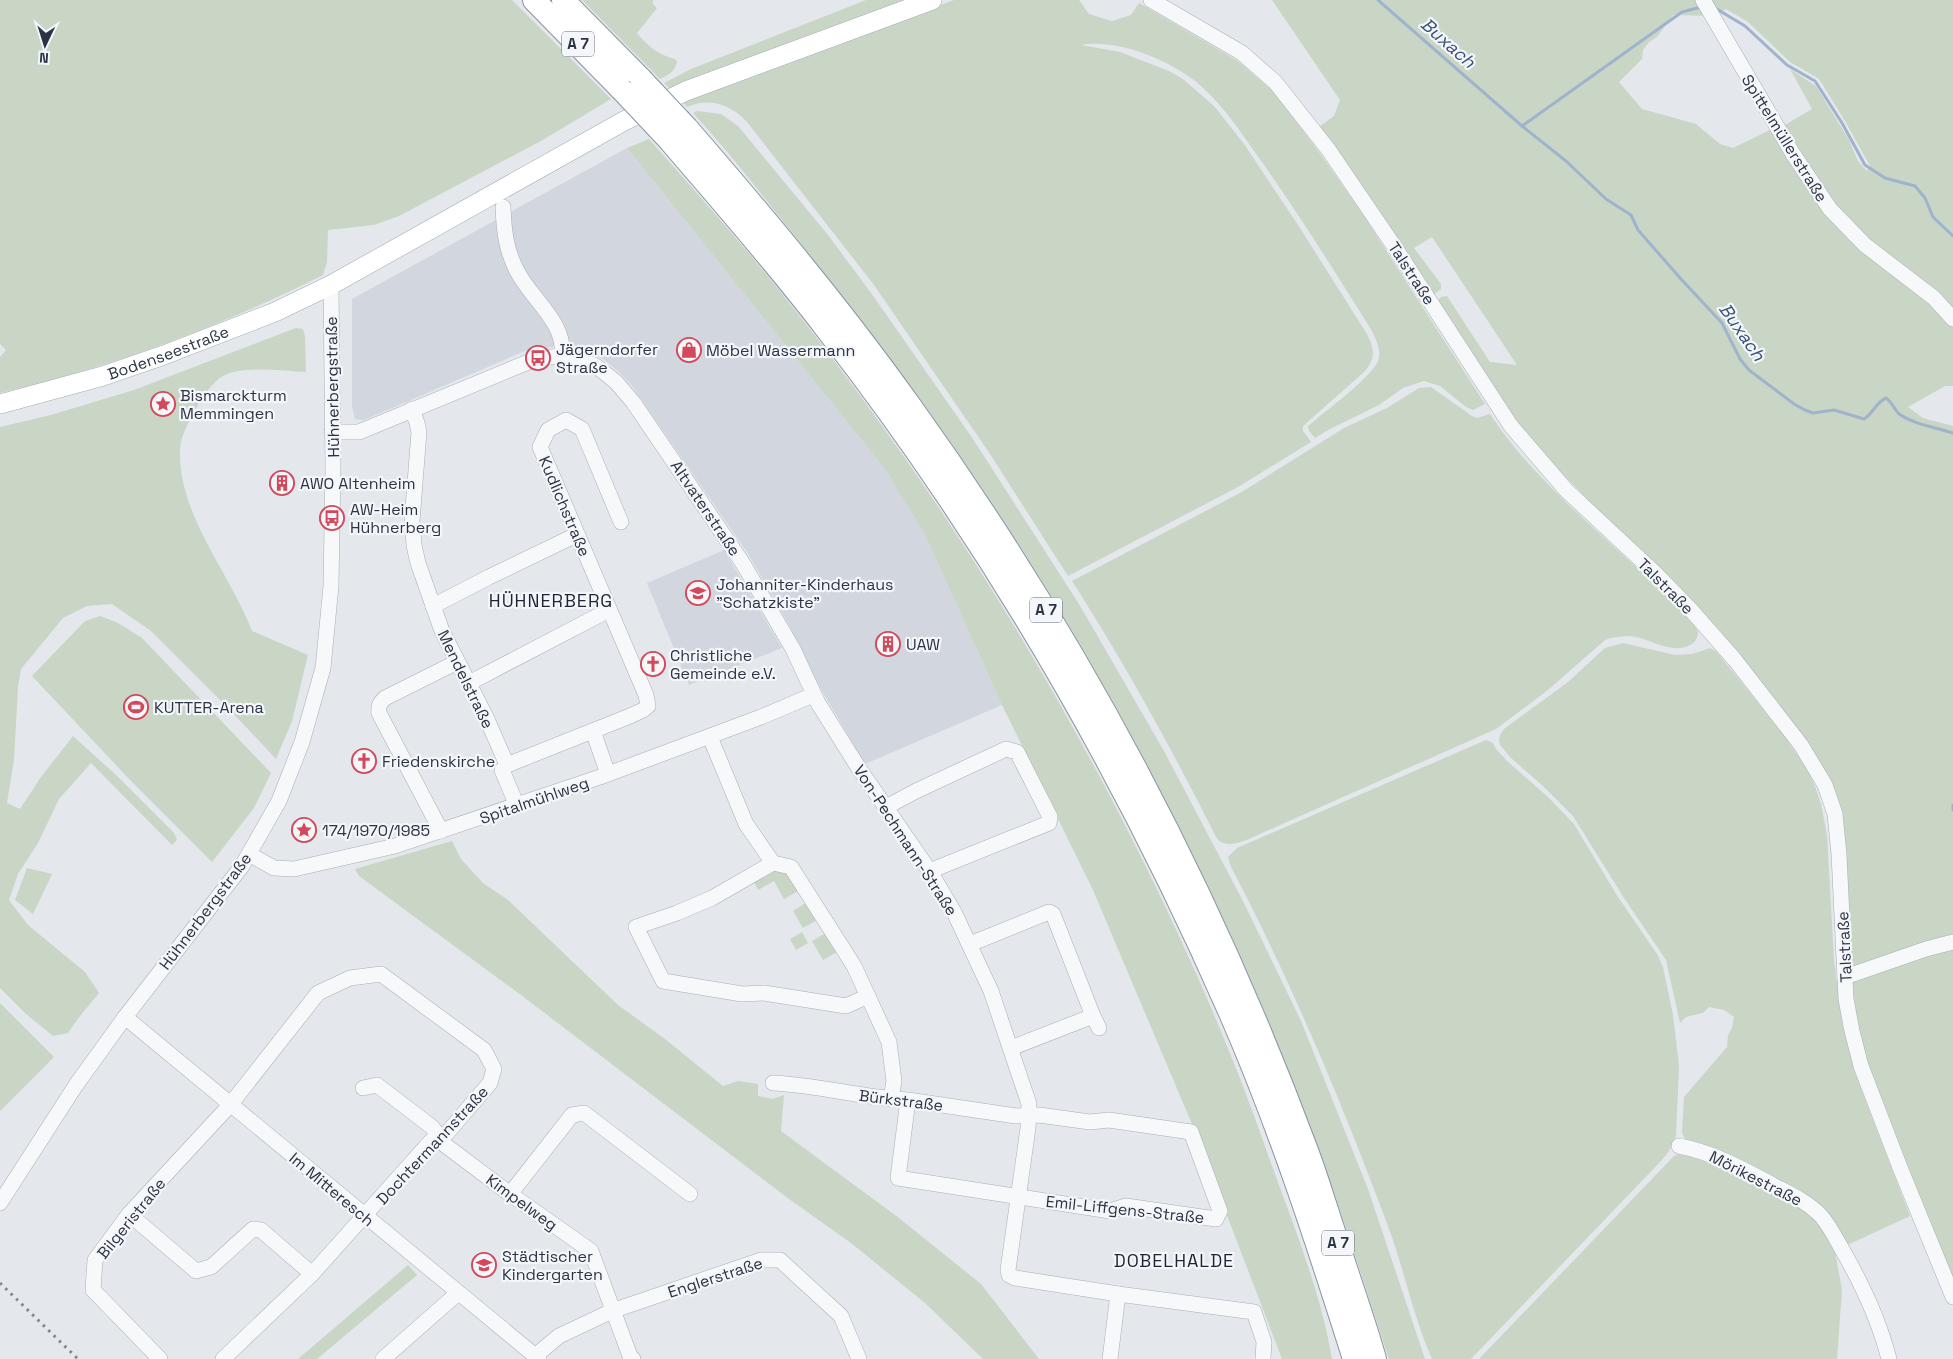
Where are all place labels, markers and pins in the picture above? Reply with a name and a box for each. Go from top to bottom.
shop icon: Möbel Wassermann [676,337,702,363]
place label: Jägerndorfer Straße [556,339,658,378]
place label: Möbel Wassermann [706,340,855,361]
bus stop icon: Jägerndorfer Straße [525,345,551,371]
place label: Bismarckturm Memmingen [180,385,287,424]
place icon: Bismarckturm Memmingen [150,391,176,417]
building icon: AWO Altenheim [269,470,295,496]
place label: AWO Altenheim [300,473,415,494]
place label: AW-Heim Hühnerberg [350,499,441,538]
bus stop icon: AW-Heim Hühnerberg [319,505,345,531]
place label: Johanniter-Kinderhaus "Schatzkiste" [716,574,893,613]
school or university icon: Johanniter-Kinderhaus "Schatzkiste" [685,580,711,606]
building icon: UAW [875,631,901,657]
place label: UAW [906,634,940,655]
place label: Christliche Gemeinde e.V. [670,645,776,684]
church icon: Christliche Gemeinde e.V. [640,651,666,677]
sports icon: KUTTER-Arena [123,694,149,720]
place label: KUTTER-Arena [154,697,264,718]
church icon: Friedenskirche [351,748,377,774]
place label: Friedenskirche [382,751,495,772]
place icon: 174/1970/1985 [291,817,317,843]
place label: 174/1970/1985 [322,820,430,841]
place label: Städtischer Kindergarten [502,1246,603,1285]
school or university icon: Städtischer Kindergarten [471,1252,497,1278]

